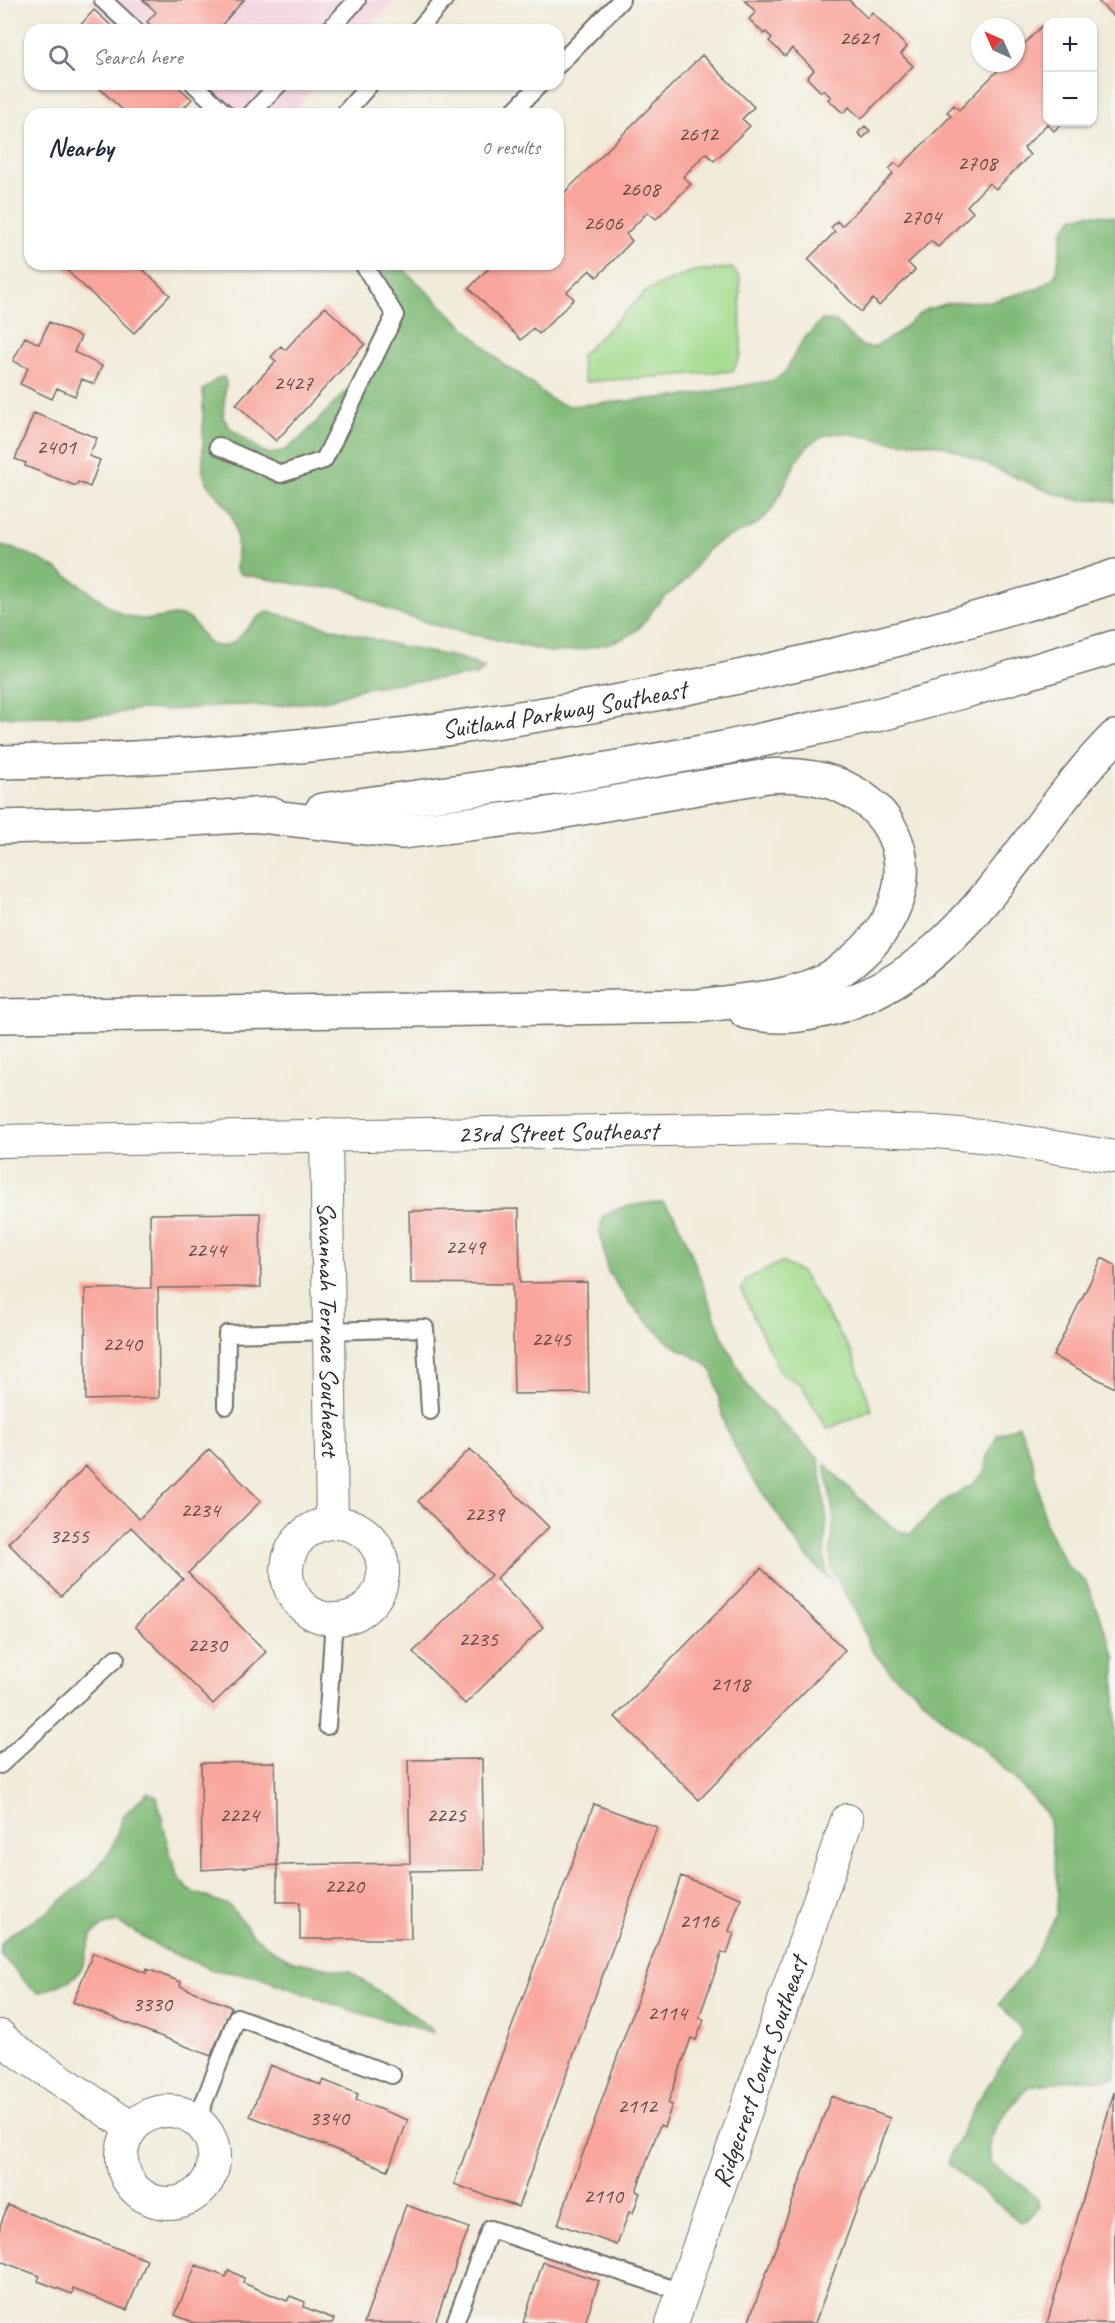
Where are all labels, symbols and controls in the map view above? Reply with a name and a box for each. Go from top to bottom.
north arrow [971,18,1025,72]
map controls [1043,18,1097,126]
button: + [1043,18,1097,72]
search box [24,24,564,90]
house number: 2621 [839,24,880,52]
icon: search [45,41,78,74]
text: Search here [93,43,183,71]
button: − [1043,72,1097,126]
house number: 2612 [678,120,720,148]
text: Nearby [48,131,113,164]
text: 0 results [481,135,540,160]
house number: 2708 [957,149,999,177]
house number: 2608 [620,175,662,203]
house number: 2704 [901,203,943,231]
house number: 2606 [583,209,624,237]
house number: 2427 [273,369,314,397]
house number: 2401 [36,433,77,461]
street label: Suitland Parkway Southeast [439,671,692,746]
street label: 23rd Street Southeast [457,1114,662,1150]
street label: Savannah Terrace Southeast [311,1201,348,1459]
house number: 2249 [445,1233,487,1261]
house number: 2244 [186,1236,228,1264]
house number: 2245 [531,1325,572,1353]
house number: 2240 [102,1330,144,1358]
house number: 2234 [180,1496,222,1524]
house number: 2239 [464,1500,506,1528]
house number: 3255 [49,1522,90,1550]
house number: 2235 [458,1625,499,1653]
house number: 2230 [187,1631,229,1659]
house number: 2118 [710,1670,752,1698]
house number: 2224 [219,1801,261,1829]
house number: 2225 [426,1801,467,1829]
house number: 2220 [324,1872,366,1900]
house number: 2116 [679,1907,720,1935]
street label: Ridgecrest Court Southeast [704,1949,816,2192]
house number: 3330 [132,1990,174,2018]
house number: 2114 [647,1999,689,2027]
house number: 2112 [617,2092,659,2120]
house number: 3340 [309,2104,351,2132]
house number: 2110 [583,2182,625,2210]

